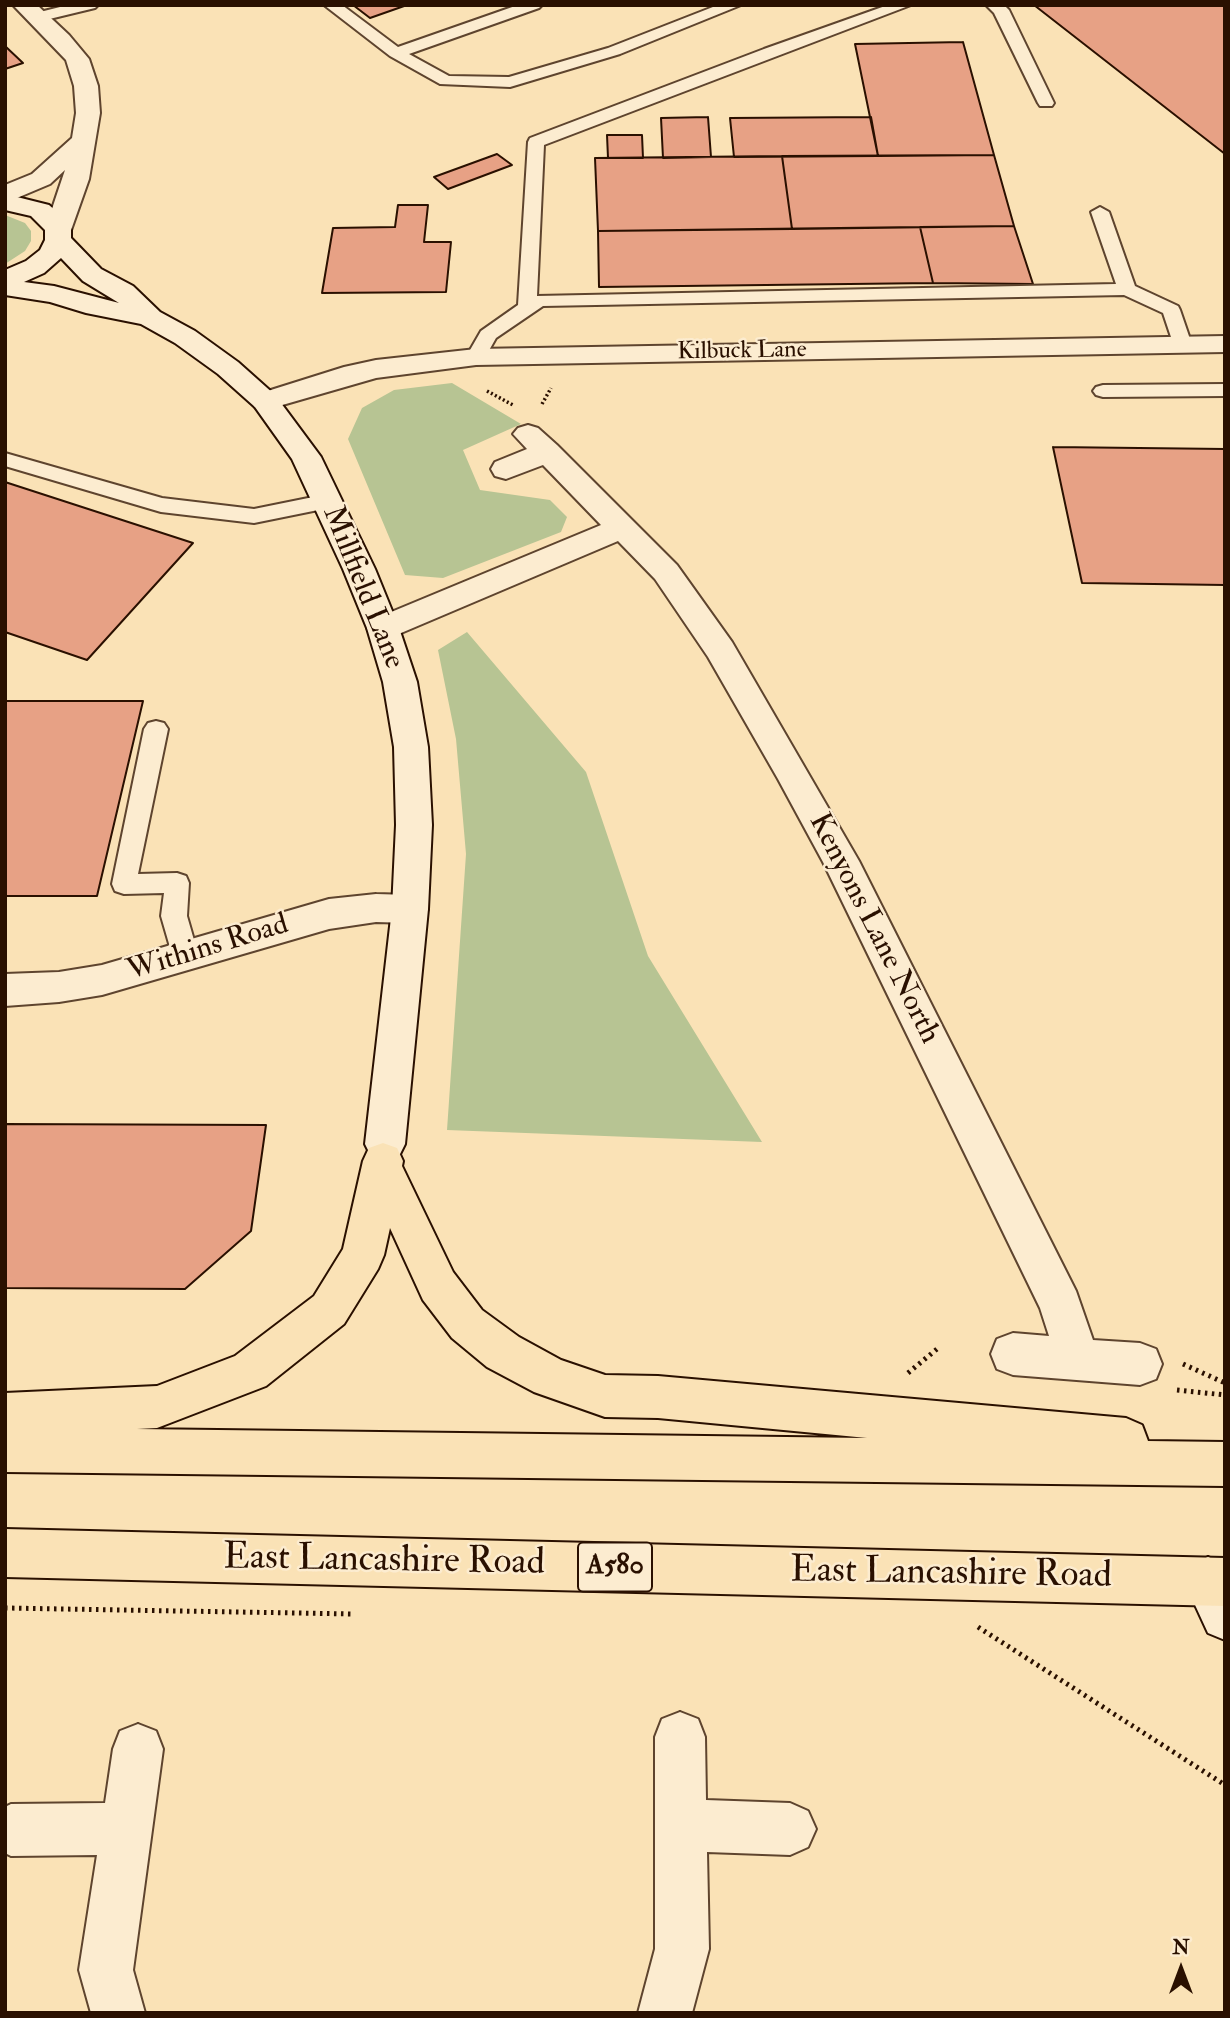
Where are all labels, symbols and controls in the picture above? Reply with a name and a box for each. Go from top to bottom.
street label: Kilbuck Lane [677,336,807,368]
street label: Millfield Lane [313,501,411,675]
street label: Kenyons Lane North [799,808,947,1050]
street label: Withins Road [123,907,293,991]
street label: East Lancashire Road [223,1537,545,1587]
road number: A580 [578,1542,652,1592]
street label: East Lancashire Road [790,1550,1112,1600]
north arrow [1146,1934,1216,2004]
text: N [1172,1936,1190,1960]

